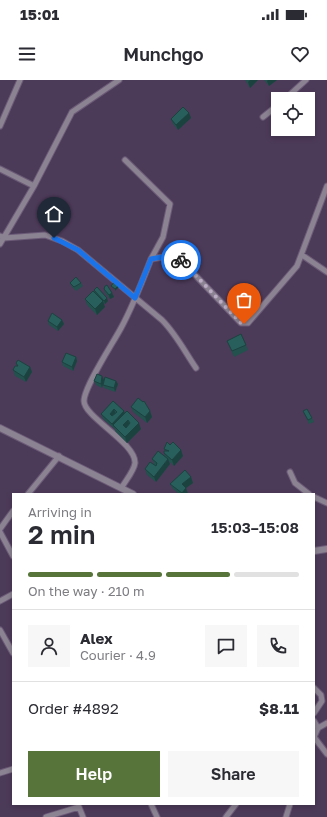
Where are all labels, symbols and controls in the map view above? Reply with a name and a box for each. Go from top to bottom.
text: 15:01 [20,5,59,23]
icon: menu [16,43,38,65]
text: Munchgo [123,43,204,65]
icon: heart [289,43,311,65]
map controls [271,92,315,136]
button: locate [271,92,315,136]
pin [37,197,71,238]
icon: home [43,203,65,225]
courier [161,240,201,280]
icon: bike [170,249,192,271]
pin [227,283,261,324]
icon: bag [233,289,255,311]
text: Arriving in [28,504,92,520]
text: 15:03–15:08 [211,518,299,536]
text: 2 min [28,519,96,550]
text: On the way · 210 m [28,583,145,599]
button: person [28,625,70,667]
button: chat [205,625,247,667]
button: phone [257,625,299,667]
text: Alex [80,629,113,647]
text: Courier · 4.9 [80,647,156,663]
text: Order #4892 [28,699,119,717]
text: $8.11 [259,699,299,717]
button: Help [28,751,160,797]
button: Share [168,751,299,797]

